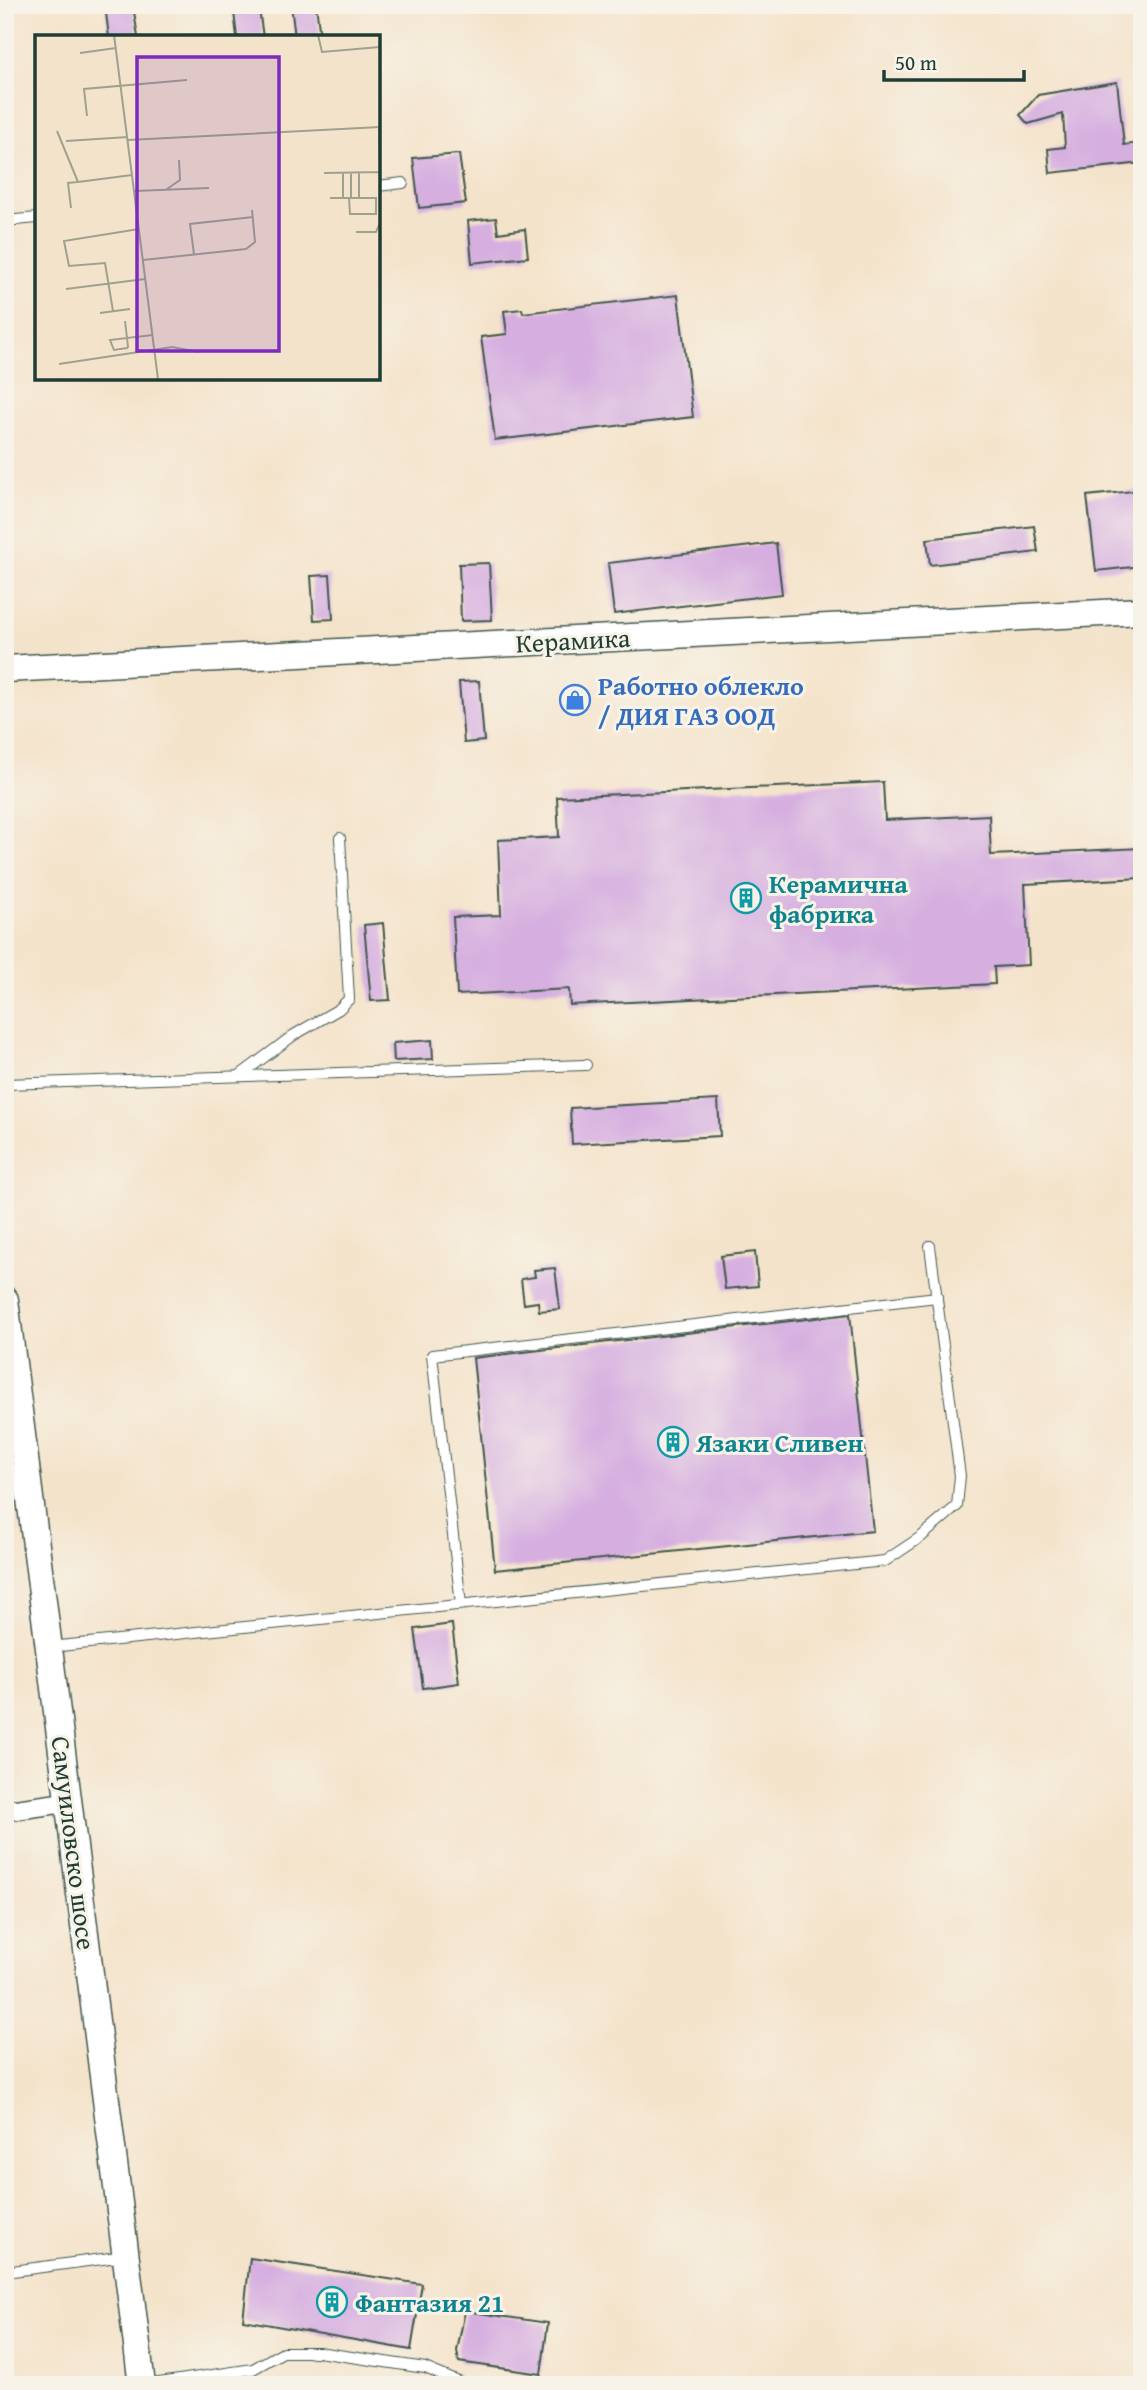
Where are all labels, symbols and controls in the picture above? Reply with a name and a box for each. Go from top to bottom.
inset map [35,35,380,380]
scale bar [884,38,1024,82]
text: 50 m [895,47,937,78]
street label: Керамика [515,617,632,662]
place label: Работно облекло / ДИЯ ГАЗ ООД [598,666,804,735]
shop icon: Работно облекло / ДИЯ ГАЗ ООД [558,683,592,717]
place label: Керамична фабрика [769,864,908,933]
building icon: Керамична фабрика [729,881,763,915]
place label: Язаки Сливен [695,1423,863,1462]
building icon: Язаки Сливен [656,1425,690,1459]
street label: Самуиловско шосе [42,1734,106,1952]
place label: Фантазия 21 [355,2283,505,2322]
building icon: Фантазия 21 [315,2285,349,2319]

